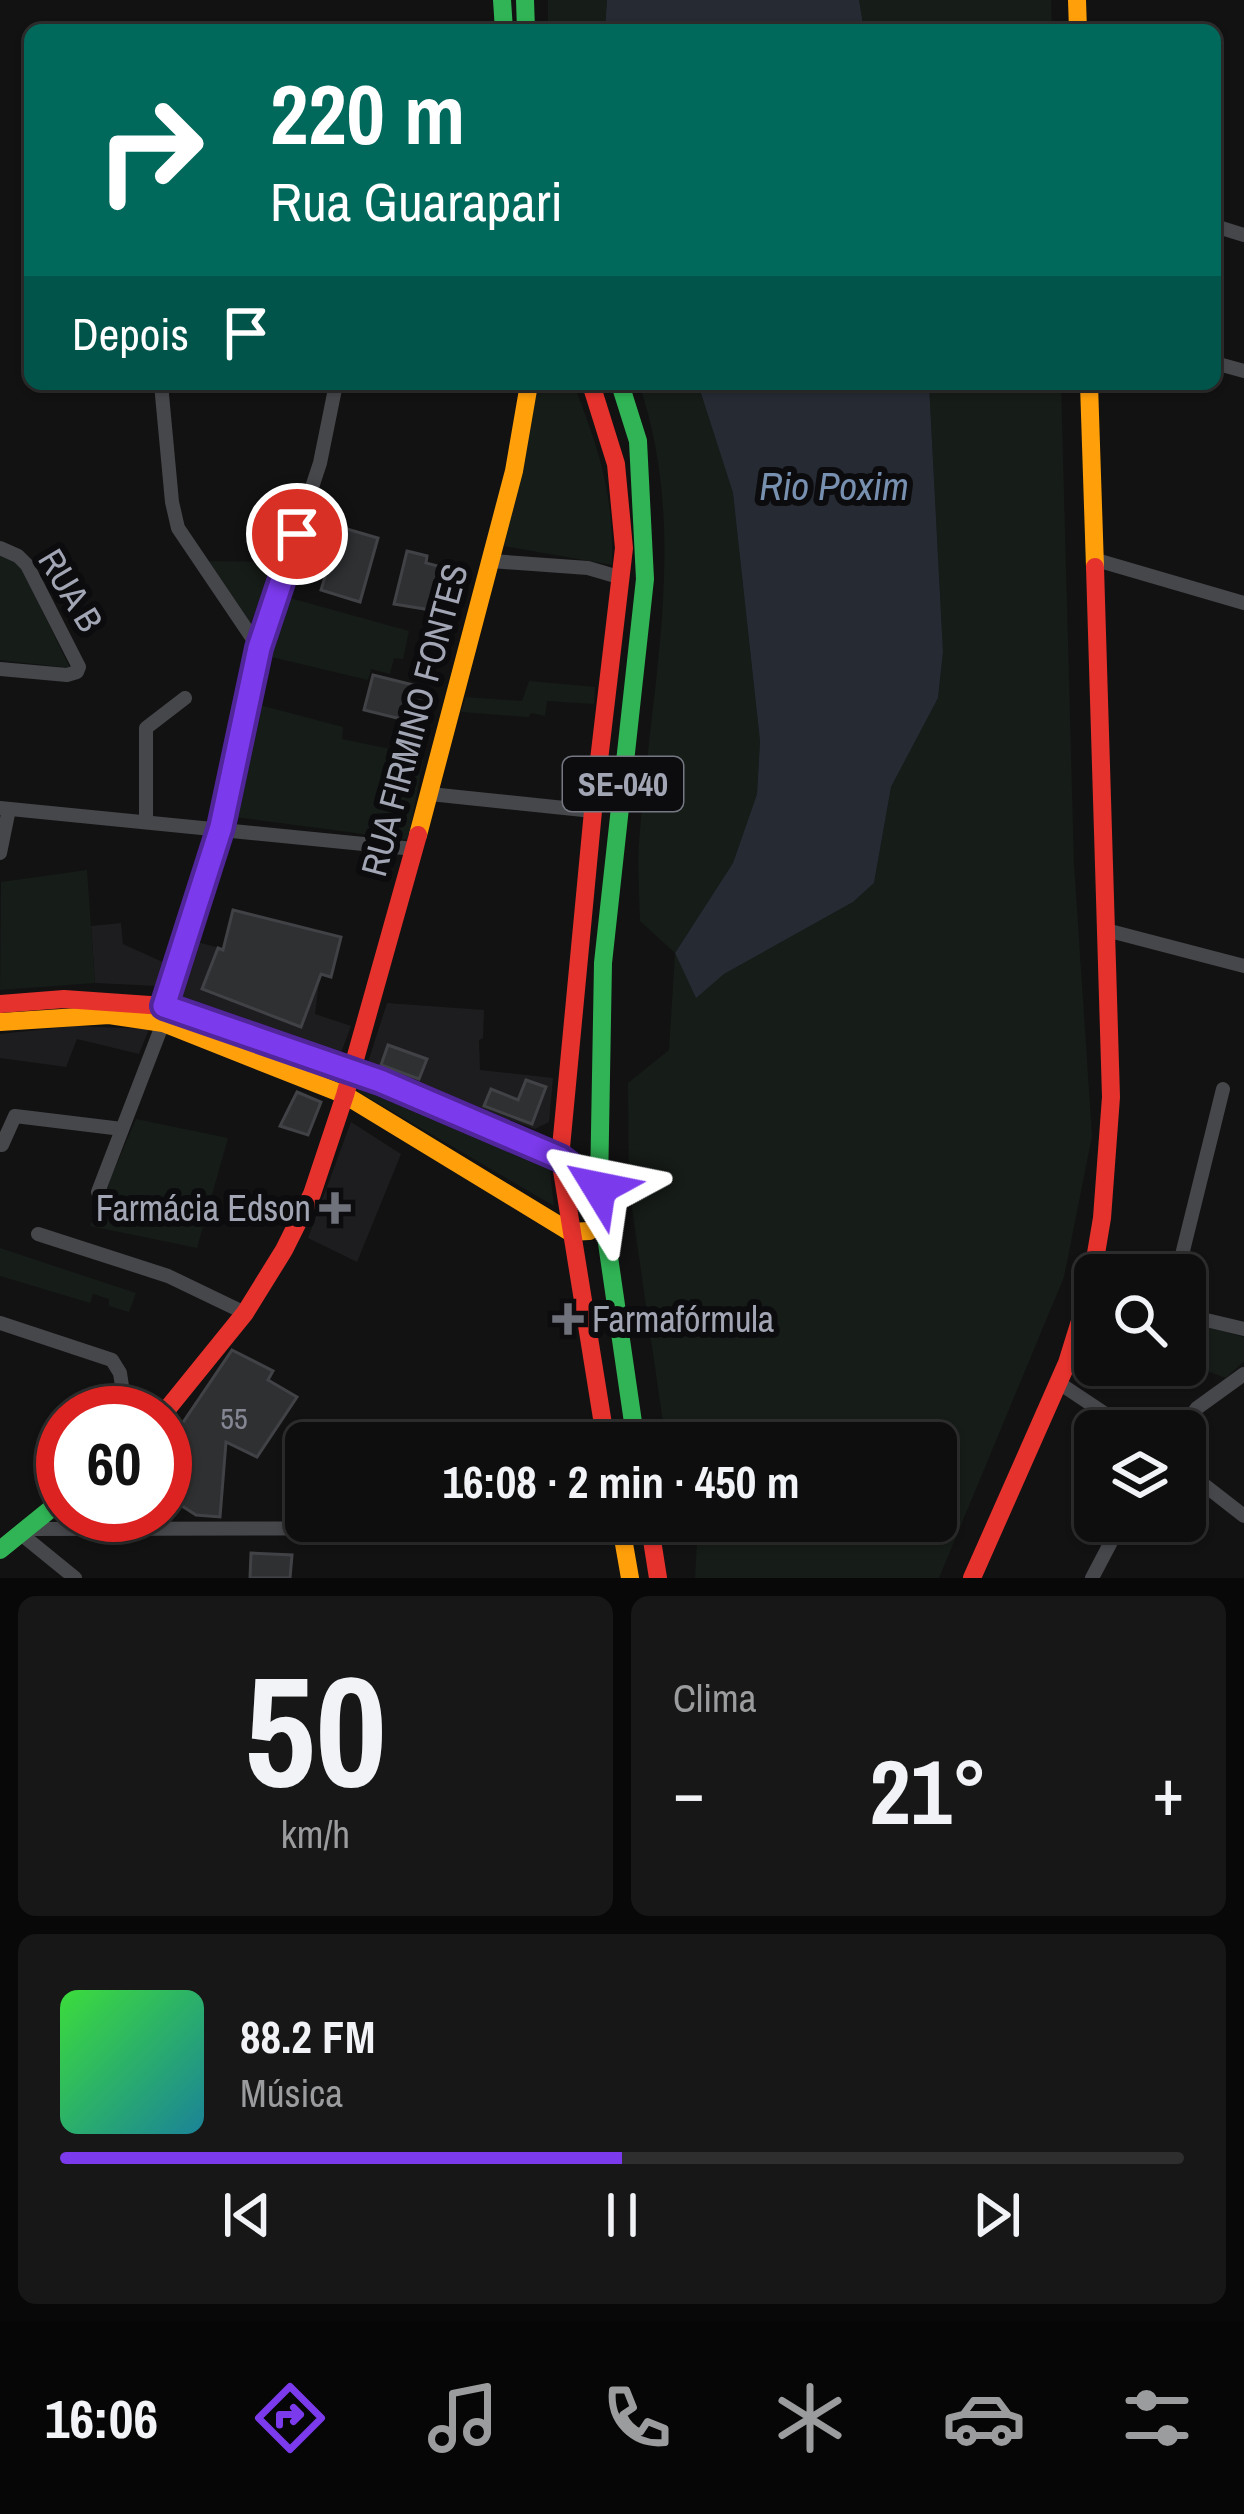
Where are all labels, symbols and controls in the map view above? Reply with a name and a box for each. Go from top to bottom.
text: 220 m [270,57,465,170]
icon: right [72,72,228,228]
text: Rua Guarapari [270,165,563,238]
icon: arrive [213,300,279,366]
text: Depois [72,303,189,364]
water label: Rio Poxim [759,460,909,512]
pin [246,483,348,585]
icon: arrive [264,501,330,567]
street label: RUA B [28,540,114,640]
street label: RUA FIRMINO FONTES [349,559,479,881]
road number: SE-040 [563,757,683,811]
position arrow [536,1125,662,1251]
place label: Farmácia Edson [96,1184,311,1232]
marker: Farmácia Edson [322,1195,348,1221]
map controls [1074,1254,1206,1542]
button: search [1074,1254,1206,1386]
place label: Farmafórmula [592,1295,774,1343]
marker: Farmafórmula [555,1306,581,1332]
speed limit sign: 60 [36,1386,192,1542]
house number: 55 [220,1398,248,1438]
button: layers [1074,1410,1206,1542]
text: 16:08 · 2 min · 450 m [443,1451,799,1512]
text: 50 [244,1625,387,1835]
text: Clima [673,1672,757,1724]
text: 21° [869,1731,988,1852]
text: − [673,1747,705,1836]
text: + [1152,1747,1184,1836]
text: km/h [281,1808,350,1860]
text: 88.2 FM [240,2006,375,2067]
text: Música [240,2067,343,2119]
icon: previous [214,2182,280,2248]
icon: pause [589,2182,655,2248]
icon: next [964,2182,1030,2248]
icon: directions [248,2376,332,2460]
icon: music [421,2376,505,2460]
icon: phone [595,2376,679,2460]
icon: climate [768,2376,852,2460]
icon: car [942,2376,1026,2460]
icon: filters [1115,2376,1199,2460]
text: 16:06 [45,2382,158,2455]

